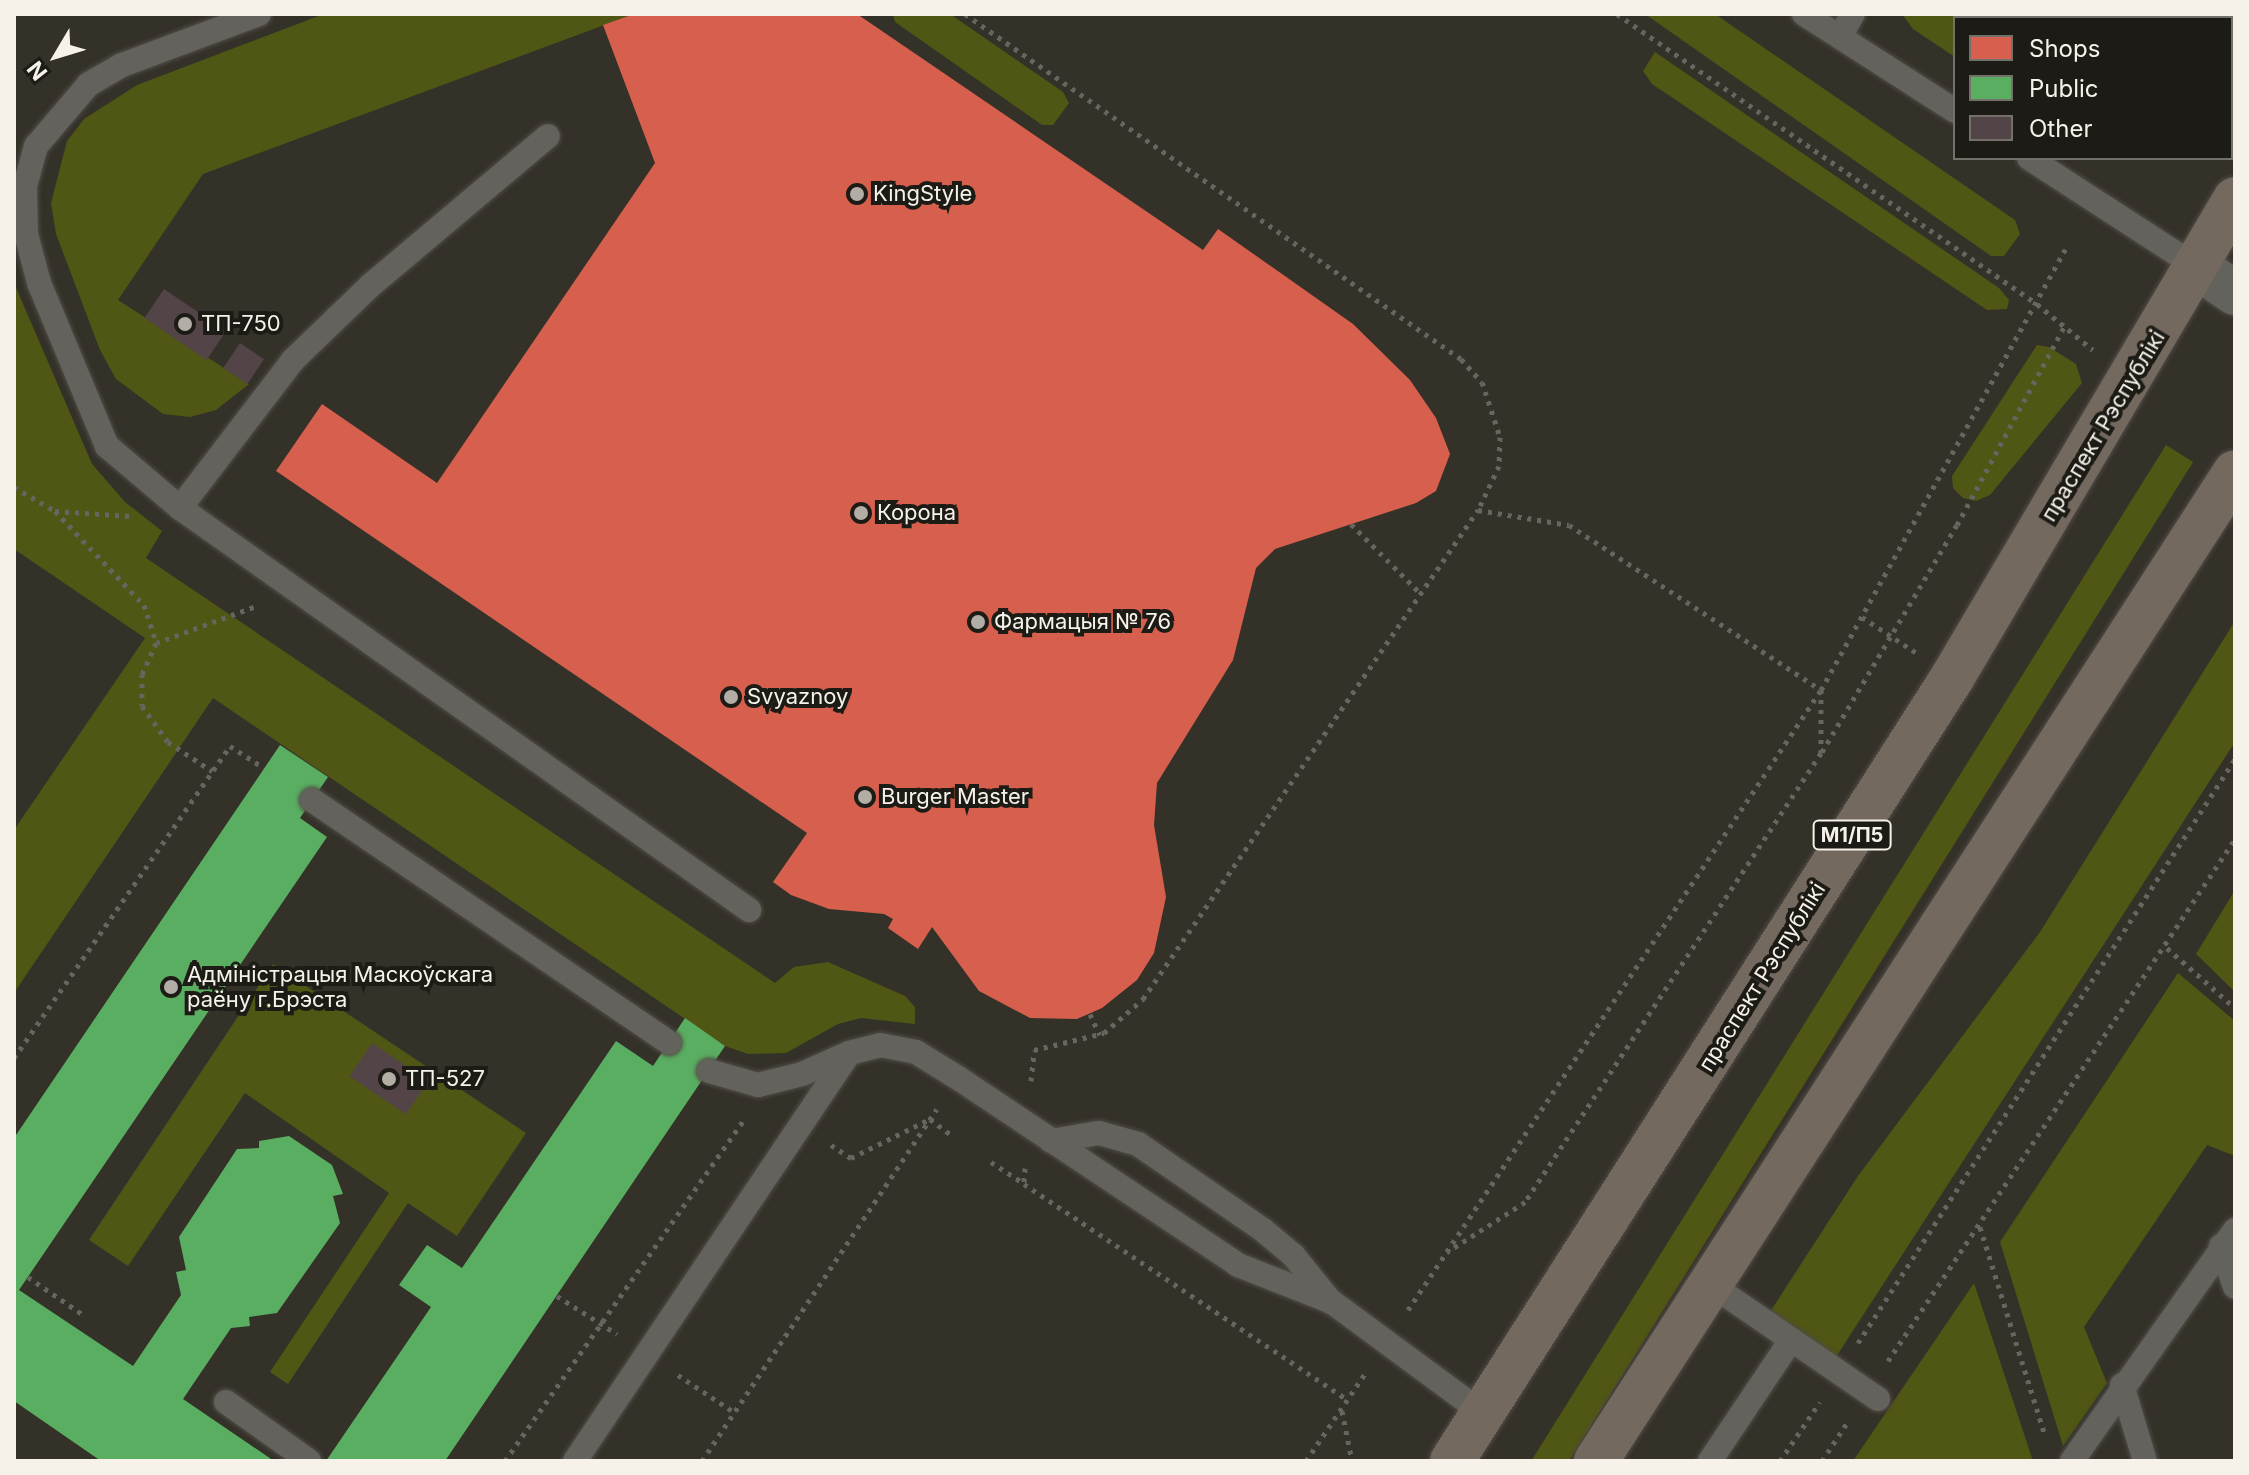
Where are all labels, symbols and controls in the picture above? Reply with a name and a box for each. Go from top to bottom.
north arrow [16,16,96,96]
legend [1953,16,2233,160]
text: Shops [2029,34,2100,63]
text: N [22,56,52,85]
text: Public [2029,74,2099,103]
text: Other [2029,114,2092,143]
place label: KingStyle [873,181,972,207]
marker: KingStyle [848,185,866,203]
place label: ТП-750 [201,311,281,337]
marker: ТП-750 [176,315,194,333]
street label: праспект Рэспублікі [2036,326,2170,526]
place label: Корона [877,500,956,526]
marker: Корона [852,504,870,522]
place label: Фармацыя № 76 [994,609,1171,635]
marker: Фармацыя № 76 [969,613,987,631]
place label: Svyaznoy [747,684,848,710]
marker: Svyaznoy [722,688,740,706]
place label: Burger Master [881,784,1029,810]
marker: Burger Master [856,788,874,806]
road number: М1/П5 [1812,819,1892,851]
street label: праспект Рэспублікі [1693,878,1831,1076]
place label: Адміністрацыя Маскоўскага раёну г.Брэста [187,961,493,1012]
marker: Адміністрацыя Маскоўскага раёну г.Брэста [162,978,180,996]
place label: ТП-527 [405,1066,485,1092]
marker: ТП-527 [380,1070,398,1088]

